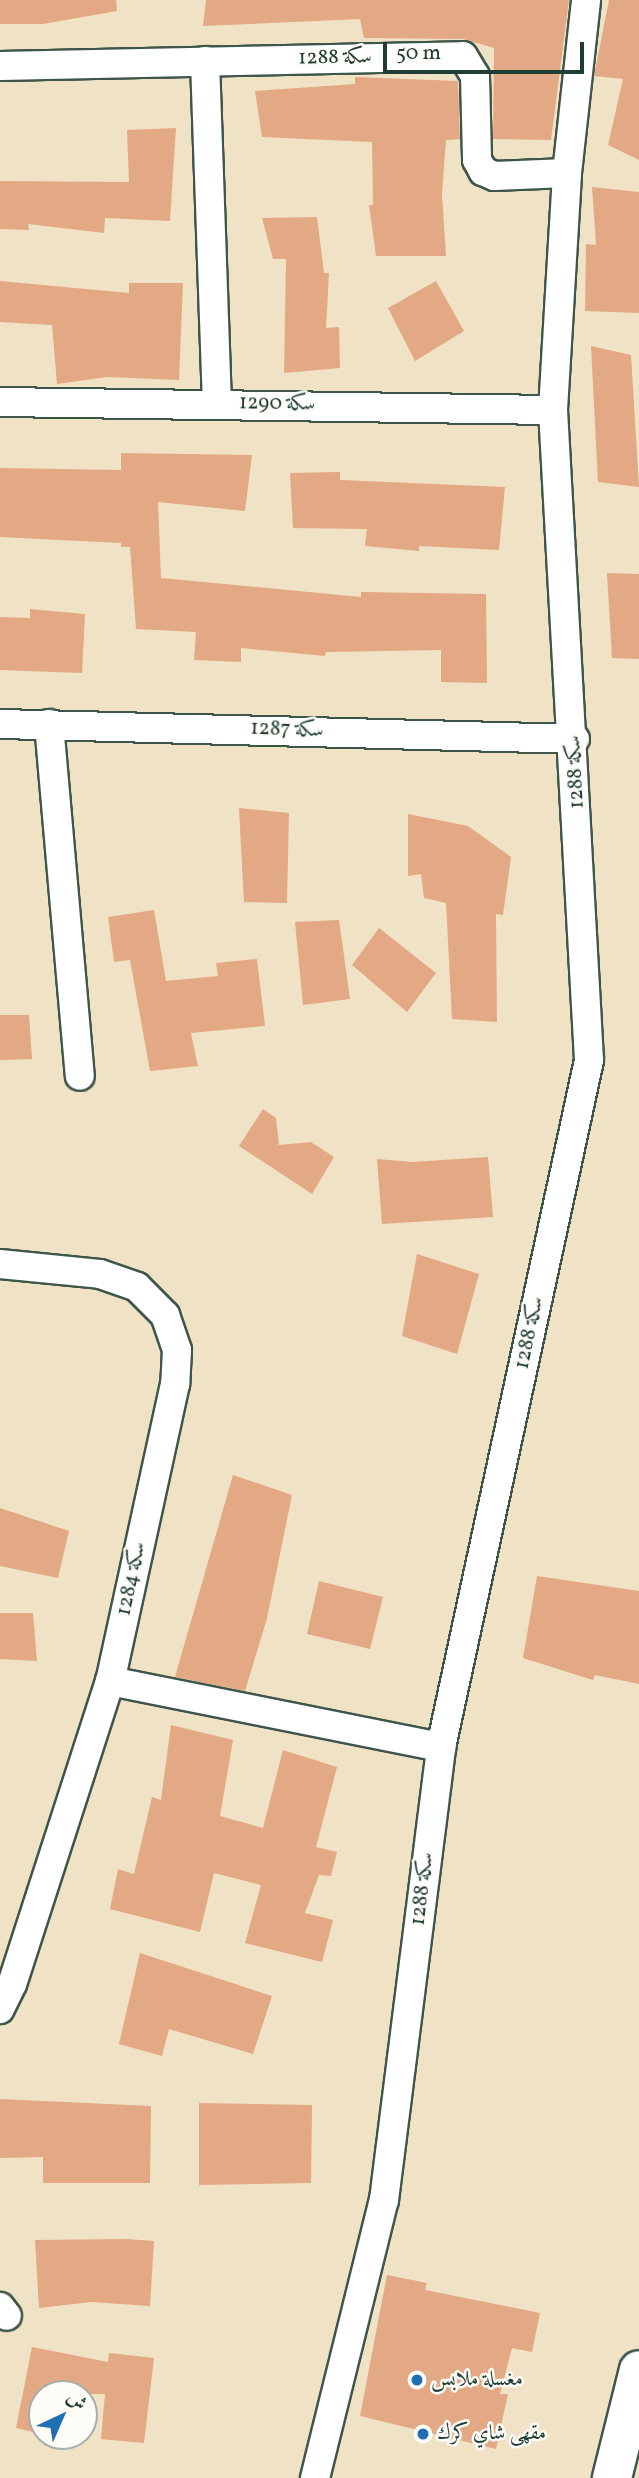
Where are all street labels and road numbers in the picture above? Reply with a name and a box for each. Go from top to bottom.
street label: سكة 1288 [298,45,372,71]
street label: سكة 1290 [239,391,315,417]
street label: سكة 1287 [250,716,324,744]
street label: سكة 1288 [561,735,591,809]
street label: سكة 1288 [510,1294,550,1372]
street label: سكة 1284 [112,1540,152,1618]
street label: سكة 1288 [406,1851,440,1927]

